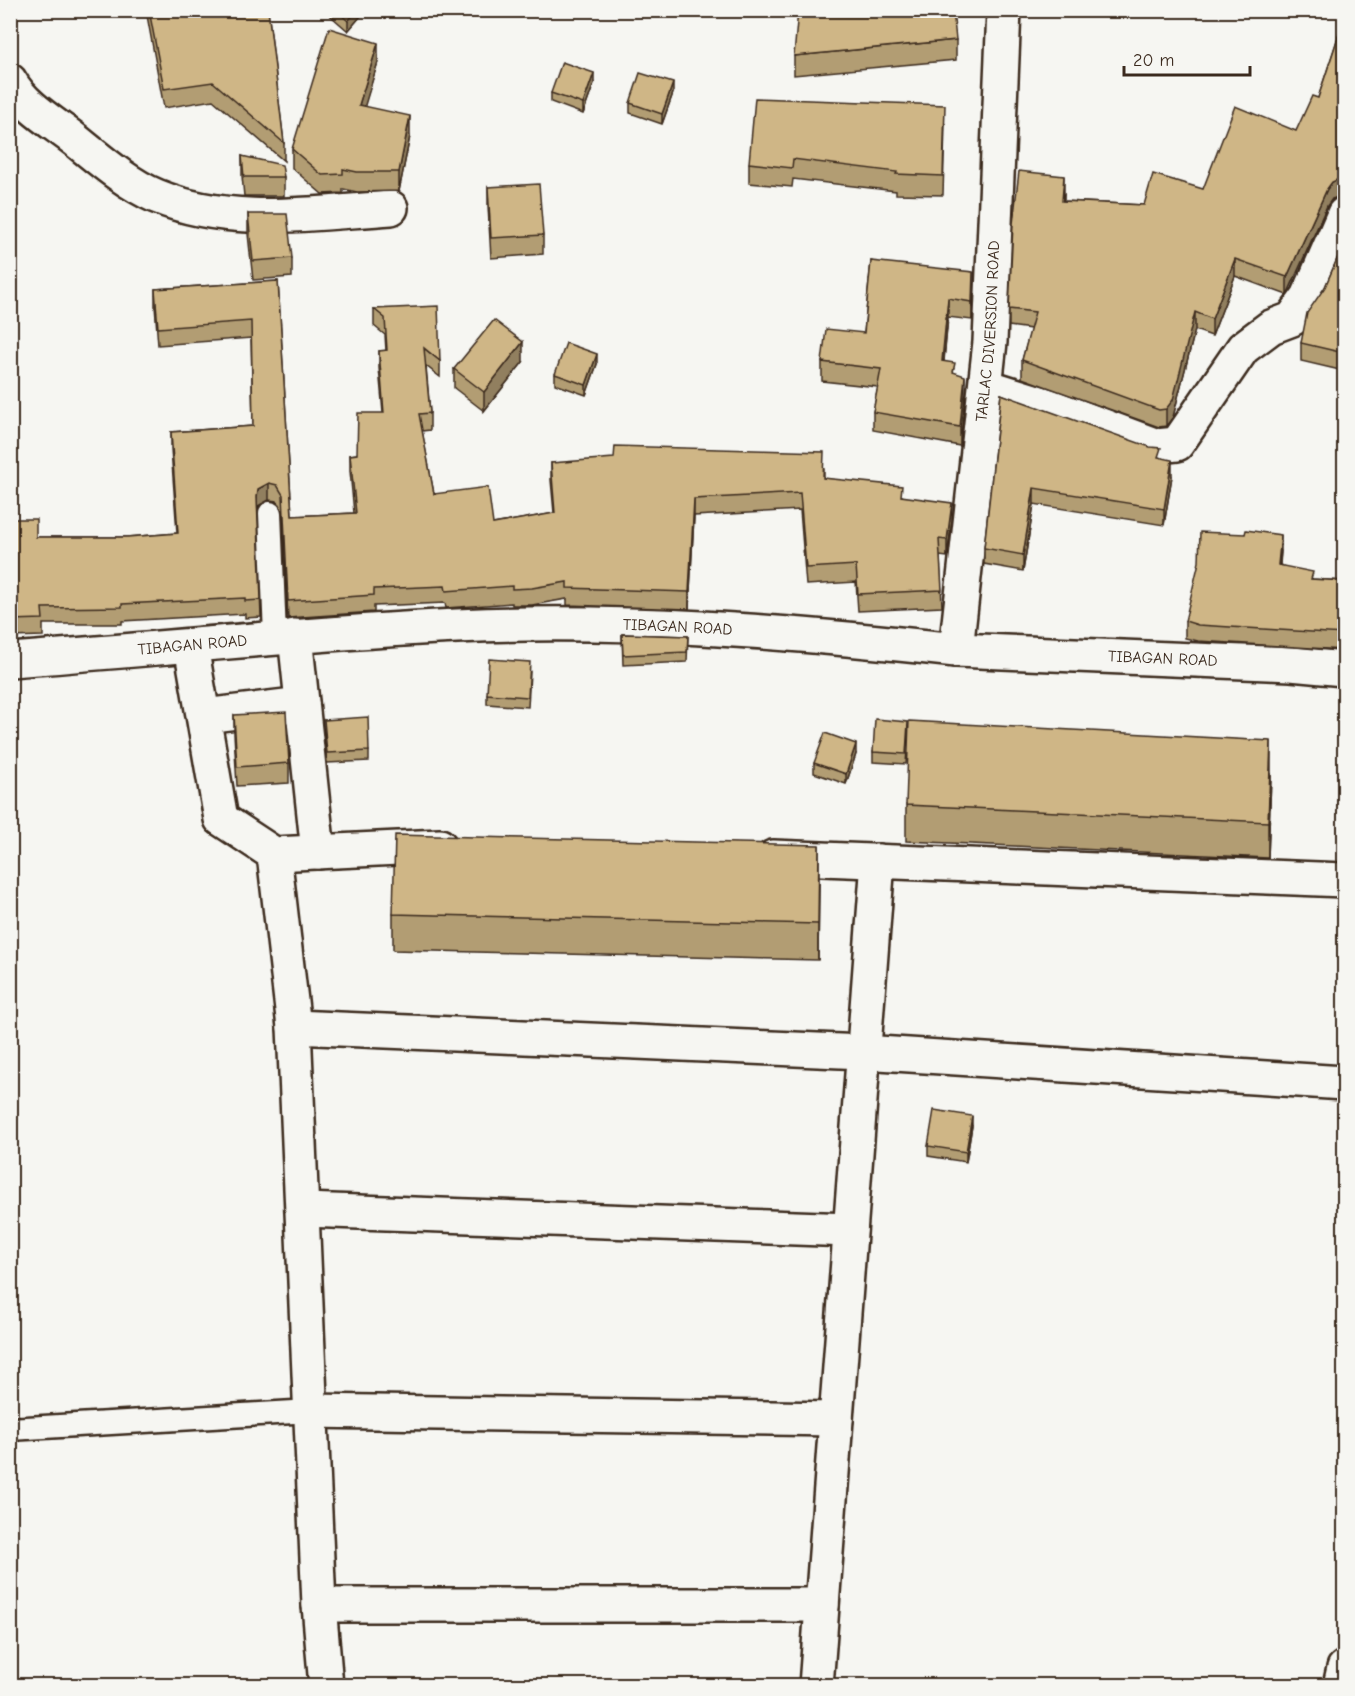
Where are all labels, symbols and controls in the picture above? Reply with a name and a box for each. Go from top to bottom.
scale bar [1124,39,1250,77]
text: 20 m [1133,50,1174,71]
street label: TARLAC DIVERSION ROAD [972,240,1003,423]
street label: TIBAGAN ROAD [623,616,733,639]
street label: TIBAGAN ROAD [137,631,248,659]
street label: TIBAGAN ROAD [1108,647,1218,670]

